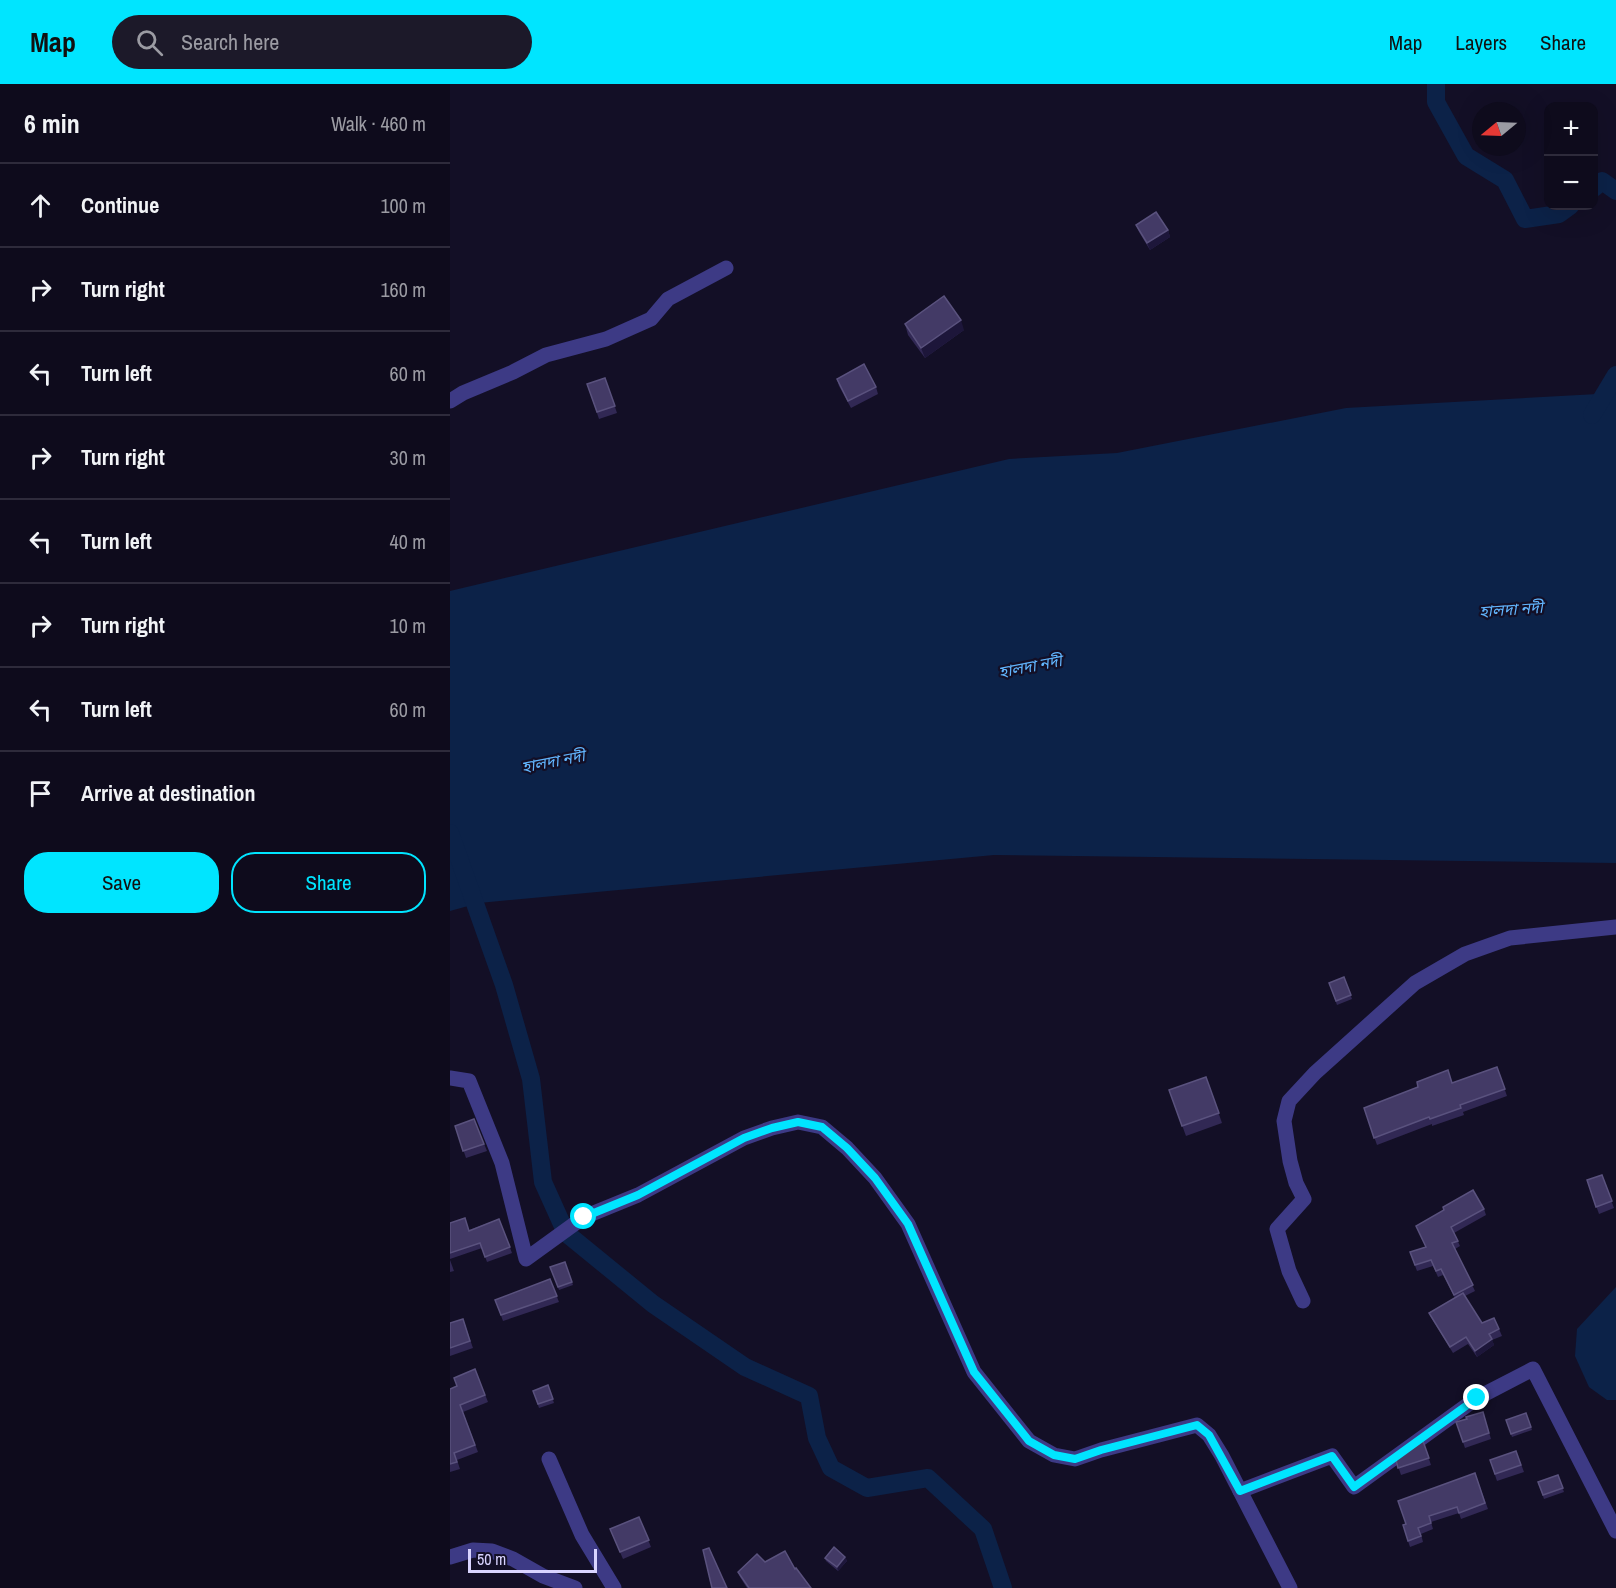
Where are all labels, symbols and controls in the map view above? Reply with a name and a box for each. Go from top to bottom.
search box [112,15,532,69]
text: Map [30,23,76,61]
icon: search [133,26,166,59]
text: Search here [181,27,279,57]
text: Map [1389,28,1422,57]
text: Layers [1455,28,1507,57]
text: Share [1540,28,1586,57]
north arrow [1472,102,1526,156]
map controls [1544,102,1598,210]
button: + [1544,102,1598,156]
text: 6 min [24,106,80,141]
text: Walk · 460 m [331,110,426,137]
button: − [1544,156,1598,210]
icon: ahead [24,189,57,222]
text: Continue [81,190,159,220]
text: 100 m [380,192,426,219]
icon: right [24,273,57,306]
text: Turn right [81,274,165,304]
text: 160 m [380,276,426,303]
icon: left [24,357,57,390]
text: Turn left [81,358,152,388]
text: 60 m [390,360,426,387]
icon: right [24,441,57,474]
text: Turn right [81,442,165,472]
text: 30 m [390,444,426,471]
icon: left [24,525,57,558]
text: Turn left [81,526,152,556]
text: 40 m [390,528,426,555]
water label: হালদা নদী [1478,596,1546,622]
icon: right [24,609,57,642]
text: Turn right [81,610,165,640]
text: 10 m [390,612,426,639]
water label: হালদা নদী [996,649,1066,683]
icon: left [24,693,57,726]
text: Turn left [81,694,152,724]
text: 60 m [390,696,426,723]
water label: হালদা নদী [519,744,589,778]
icon: arrive [24,777,57,810]
text: Arrive at destination [81,778,255,808]
button: Save [24,852,219,913]
button: Share [231,852,426,913]
route start [570,1203,596,1229]
route end [1463,1384,1489,1410]
scale bar [468,1546,597,1574]
text: 50 m [477,1548,506,1570]

